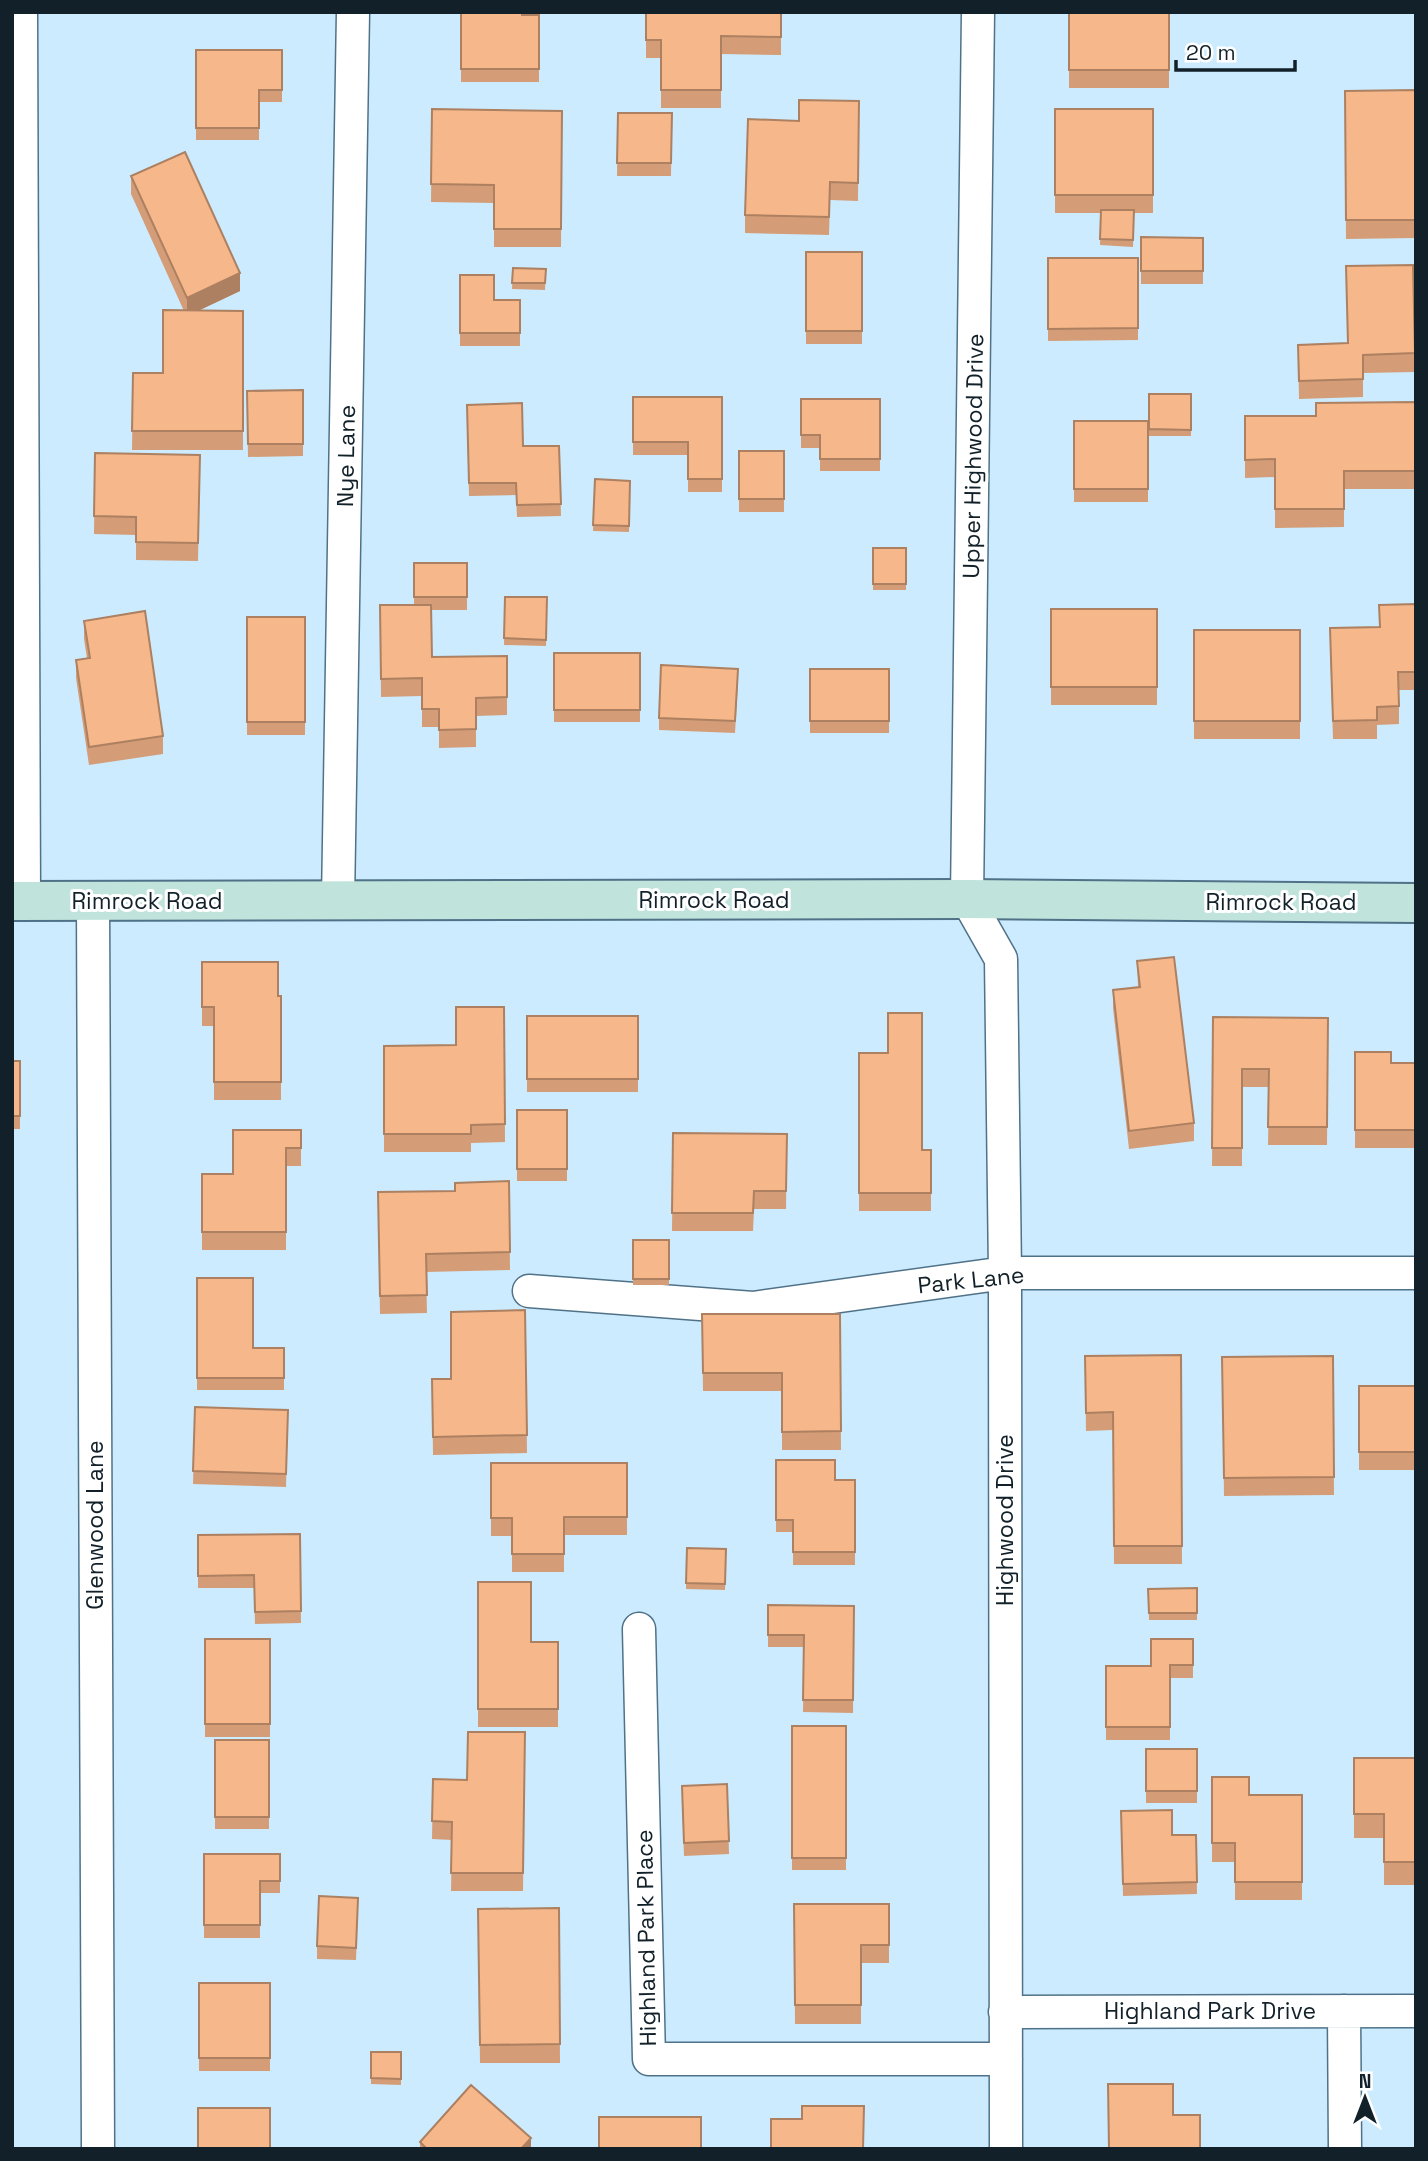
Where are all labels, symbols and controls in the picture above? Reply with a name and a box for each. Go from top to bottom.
scale bar [1176,28,1295,72]
text: 20 m [1186,39,1236,66]
street label: Upper Highwood Drive [956,333,990,579]
street label: Nye Lane [330,405,362,507]
street label: Rimrock Road [639,885,789,915]
street label: Rimrock Road [72,886,222,916]
street label: Rimrock Road [1206,887,1356,917]
street label: Park Lane [916,1259,1026,1301]
street label: Highwood Drive [990,1434,1020,1606]
street label: Glenwood Lane [80,1440,110,1610]
street label: Highland Park Place [629,1829,663,2047]
street label: Highland Park Drive [1104,1996,1316,2026]
north arrow [1330,2063,1400,2133]
text: N [1359,2069,1371,2094]

